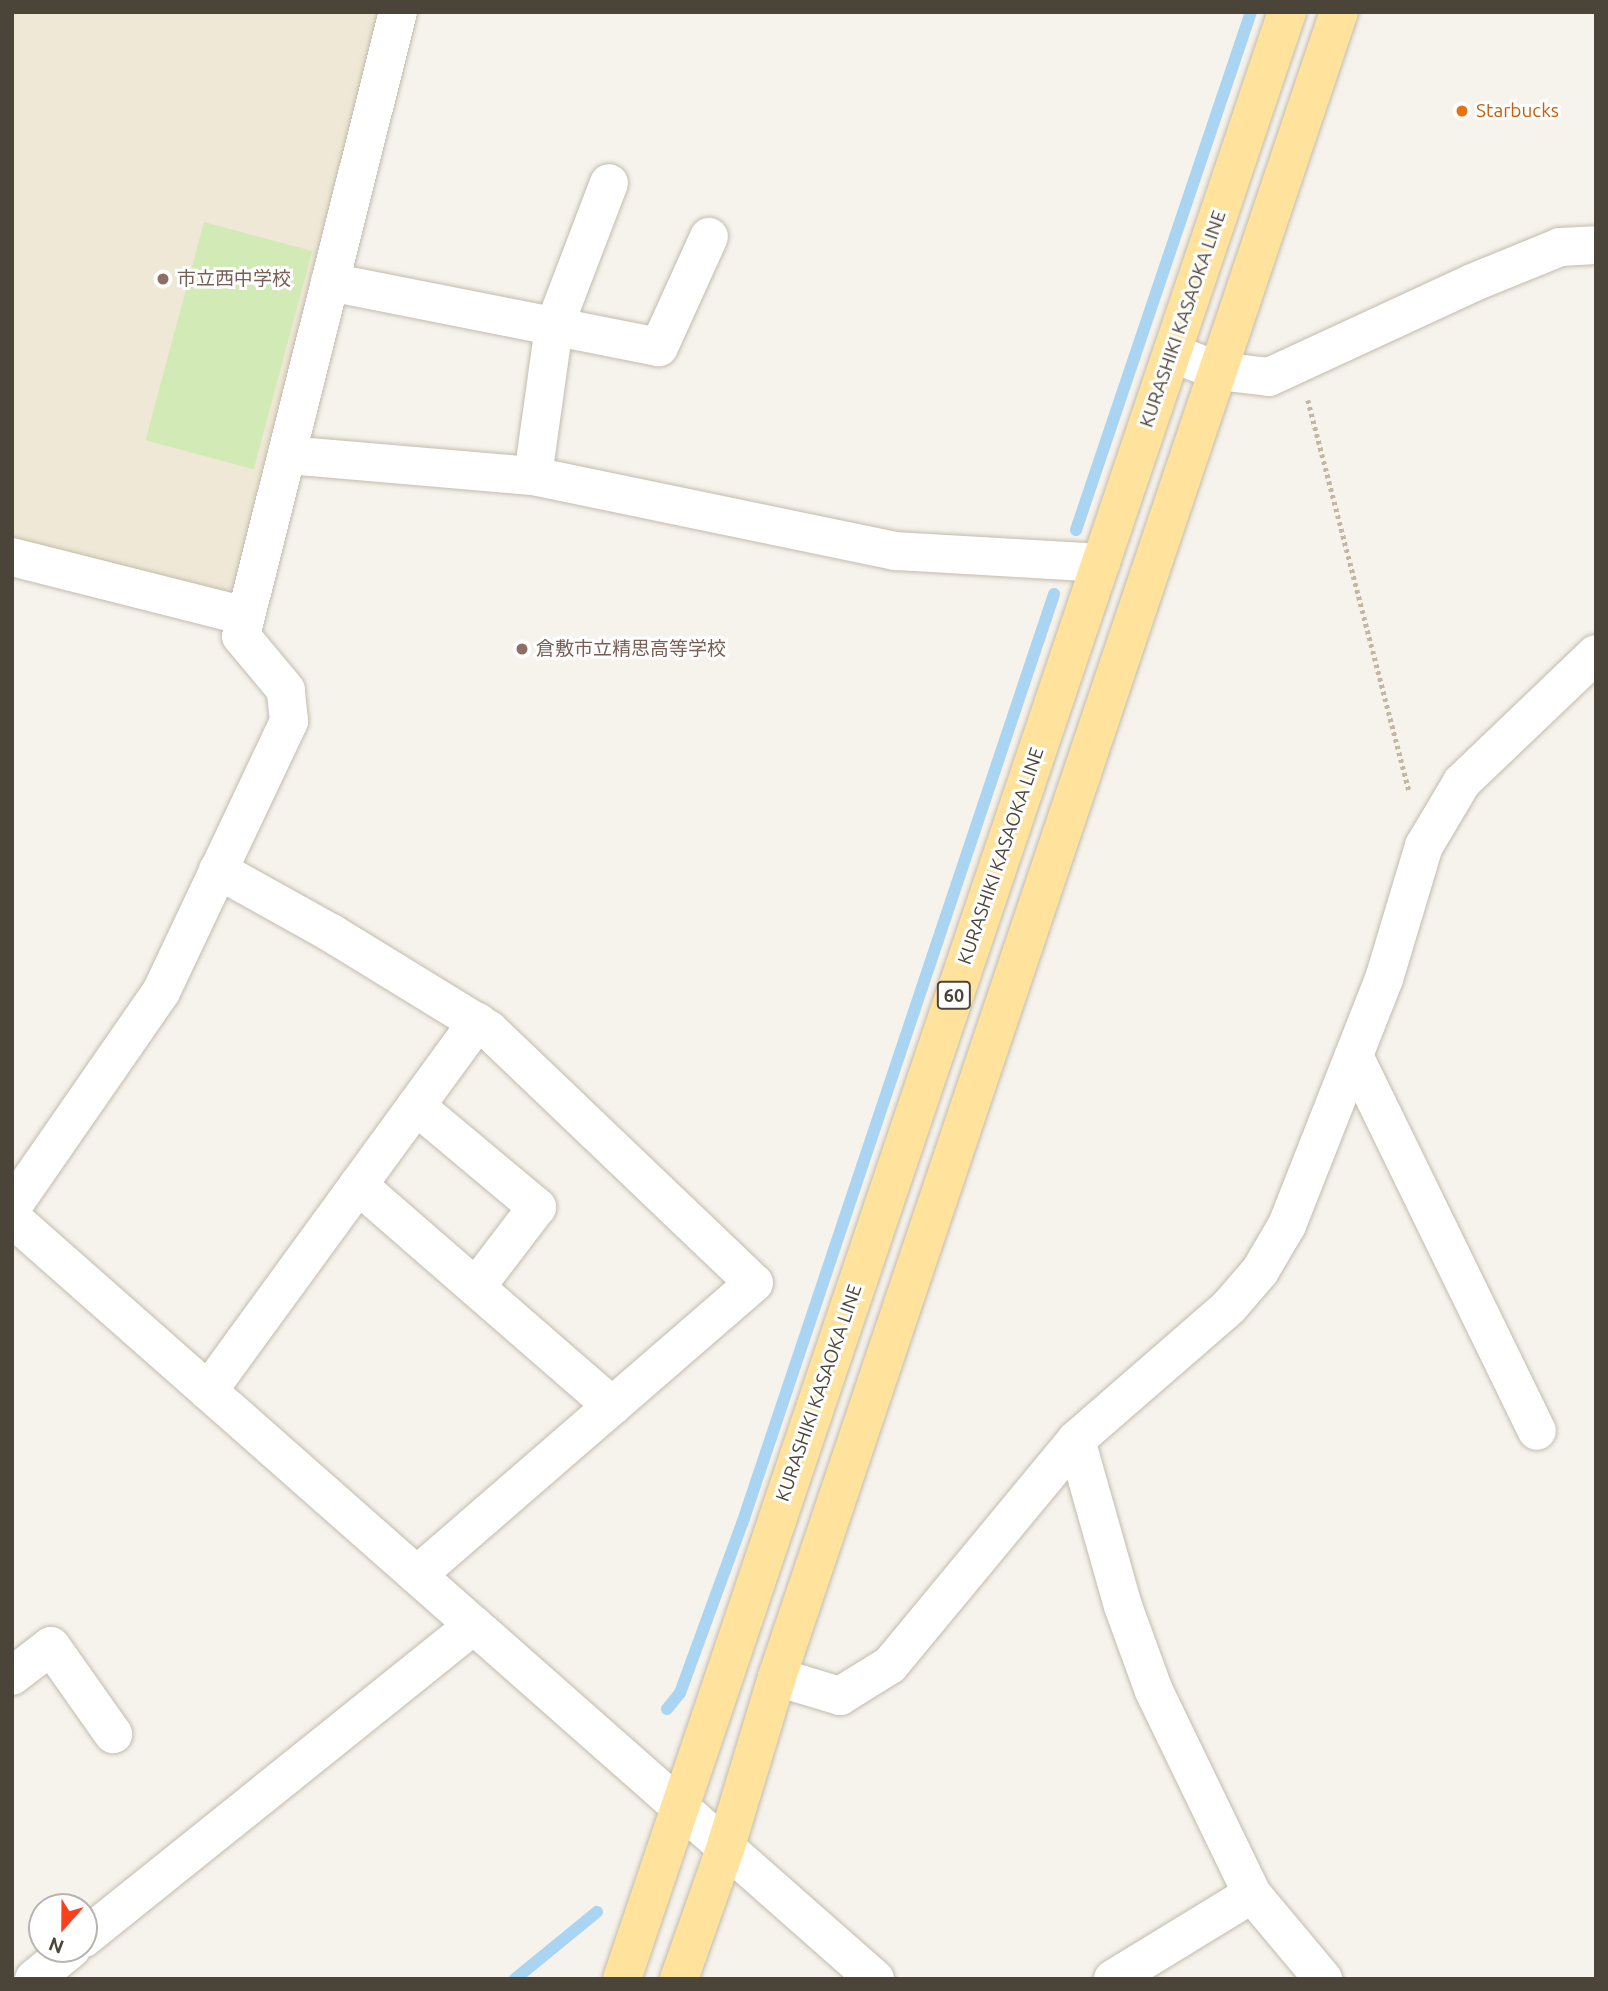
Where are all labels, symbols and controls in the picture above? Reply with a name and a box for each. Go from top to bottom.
place label: Starbucks [1476,100,1559,122]
marker: Starbucks [1454,103,1470,119]
street label: KURASHIKI KASAOKA LINE [1135,208,1231,430]
place label: 市立西中学校 [177,268,291,290]
marker: 市立西中学校 [155,271,171,287]
place label: 倉敷市立精思高等学校 [536,638,726,660]
marker: 倉敷市立精思高等学校 [514,641,530,657]
street label: KURASHIKI KASAOKA LINE [953,745,1049,967]
road number: 60 [936,980,972,1010]
street label: KURASHIKI KASAOKA LINE [771,1282,867,1504]
north arrow [28,1893,98,1963]
text: N [46,1933,67,1959]

